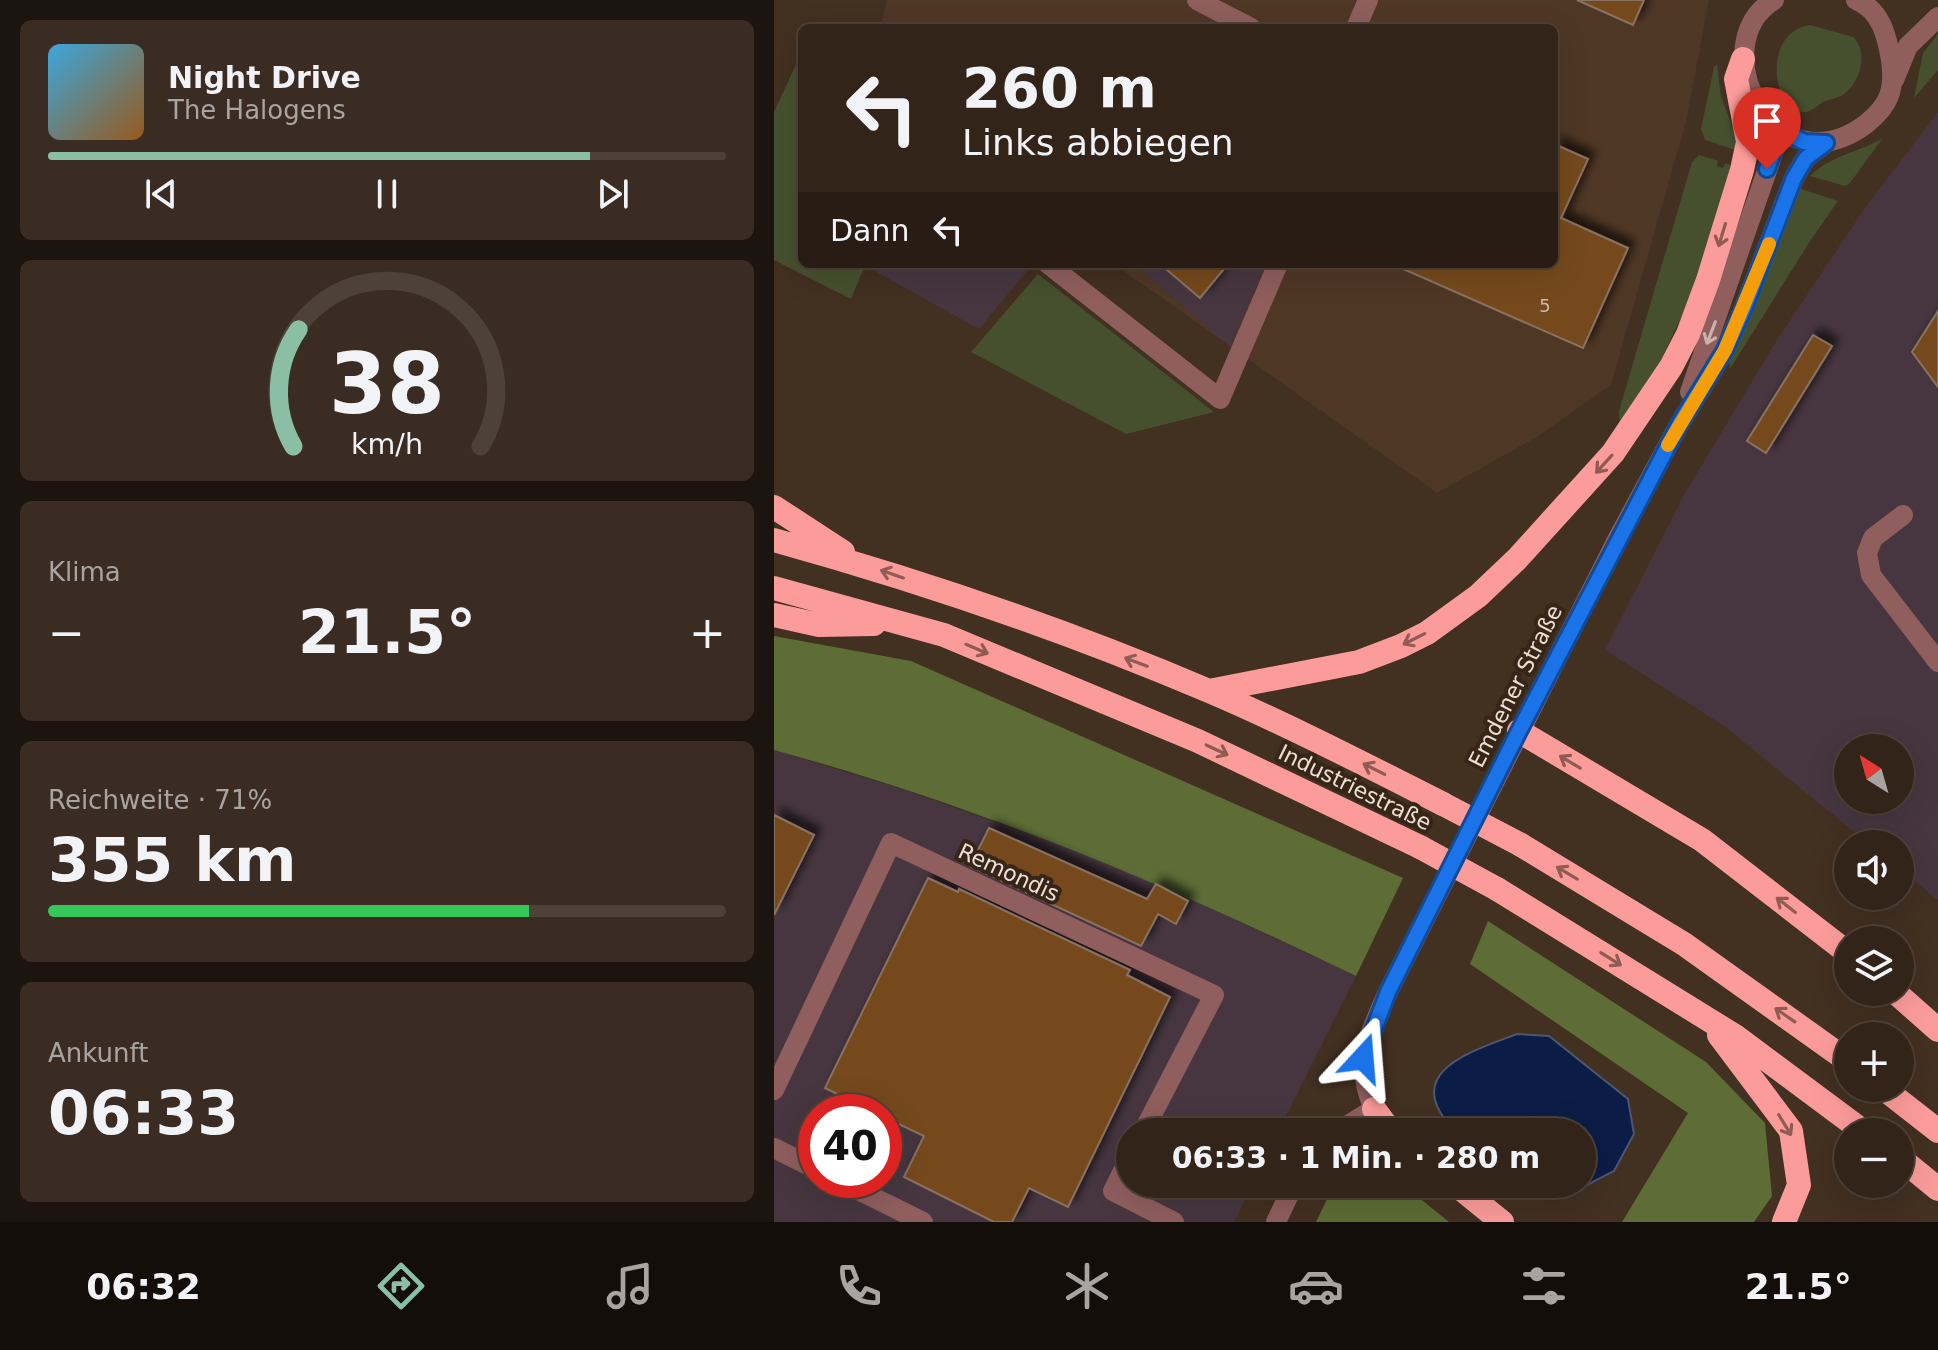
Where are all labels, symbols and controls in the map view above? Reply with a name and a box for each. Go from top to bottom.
text: 260 m [962,55,1157,120]
icon: left [830,56,934,160]
text: Night Drive [168,60,361,95]
pin [1733,87,1801,169]
text: The Halogens [168,95,346,125]
icon: arrive [1745,99,1789,143]
text: Links abbiegen [962,122,1234,163]
icon: previous [139,172,183,216]
icon: pause [365,172,409,216]
icon: next [591,172,635,216]
icon: left [926,208,970,252]
text: Dann [830,213,910,248]
one-way arrow [1714,222,1728,247]
house number: 5 [1539,295,1551,316]
one-way arrow [1703,320,1717,345]
text: 38 [329,335,445,432]
text: km/h [351,427,423,461]
one-way arrow [1595,454,1613,474]
text: Klima [48,557,121,587]
one-way arrow [879,566,904,581]
text: 21.5° [298,597,476,667]
street label: Emdener Straße [1464,601,1567,772]
text: − [48,607,85,658]
text: + [689,607,726,658]
one-way arrow [1403,632,1426,648]
one-way arrow [964,643,989,658]
one-way arrow [1124,654,1149,668]
north arrow [1834,734,1914,814]
map controls [1834,734,1914,1198]
street label: Industriestraße [1274,740,1435,835]
one-way arrow [1205,743,1229,758]
one-way arrow [1559,754,1582,770]
one-way arrow [1362,761,1386,776]
text: Reichweite · 71% [48,785,272,815]
text: 355 km [48,825,297,895]
button: sound [1834,830,1914,910]
street label: Remondis [954,838,1063,907]
one-way arrow [1556,865,1579,881]
one-way arrow [1776,897,1797,914]
button: layers [1834,926,1914,1006]
one-way arrow [1599,952,1622,968]
one-way arrow [1774,1007,1796,1023]
position arrow [1321,1016,1405,1100]
button: + [1834,1022,1914,1102]
text: Ankunft [48,1038,148,1068]
text: 06:33 [48,1078,239,1148]
speed limit sign: 40 [798,1094,902,1198]
one-way arrow [1777,1113,1793,1136]
button: − [1834,1118,1914,1198]
text: 06:33 · 1 Min. · 280 m [1172,1140,1540,1175]
icon: directions [373,1258,429,1314]
icon: music [602,1258,658,1314]
icon: phone [831,1258,887,1314]
icon: climate [1059,1258,1115,1314]
icon: car [1288,1258,1344,1314]
icon: filters [1516,1258,1572,1314]
text: 06:32 [86,1266,201,1307]
text: 21.5° [1745,1266,1852,1307]

